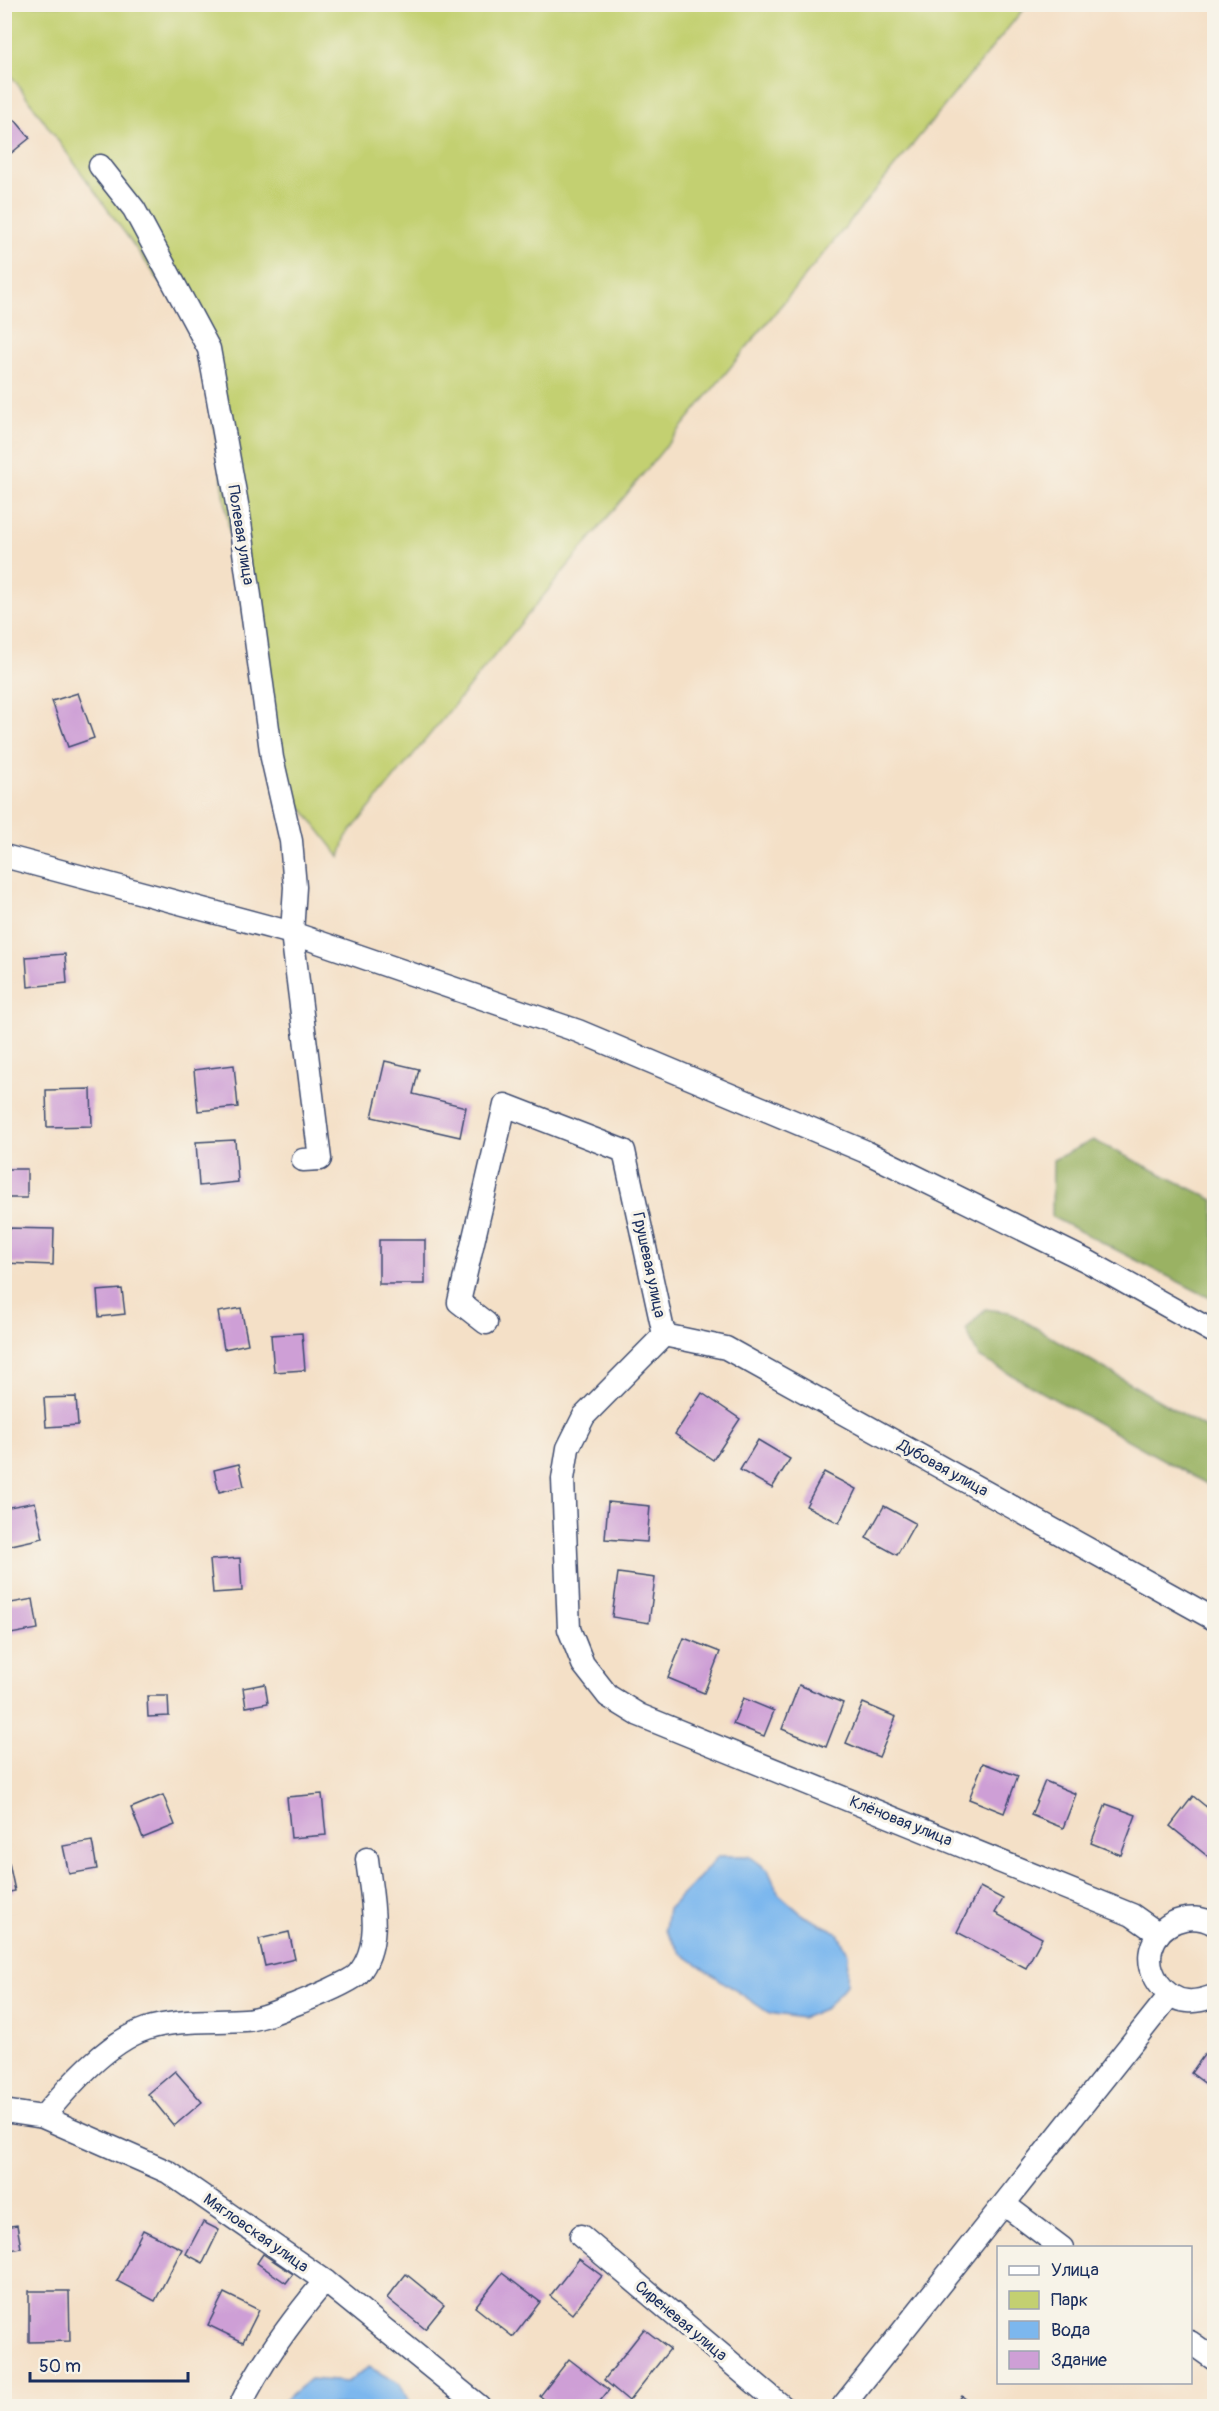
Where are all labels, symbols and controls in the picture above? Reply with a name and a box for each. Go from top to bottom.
street label: Полевая улица [223,484,259,586]
street label: Грушевая улица [628,1210,670,1320]
street label: Дубовая улица [893,1434,992,1501]
street label: Клёновая улица [847,1791,955,1851]
street label: Мягловская улица [199,2189,313,2277]
legend [997,2246,1192,2384]
text: Улица [1051,2259,1099,2282]
street label: Сиреневая улица [631,2277,731,2365]
text: Парк [1051,2289,1088,2312]
text: Вода [1051,2319,1090,2342]
scale bar [30,2345,188,2383]
text: Здание [1051,2349,1107,2372]
text: 50 m [39,2355,81,2378]

